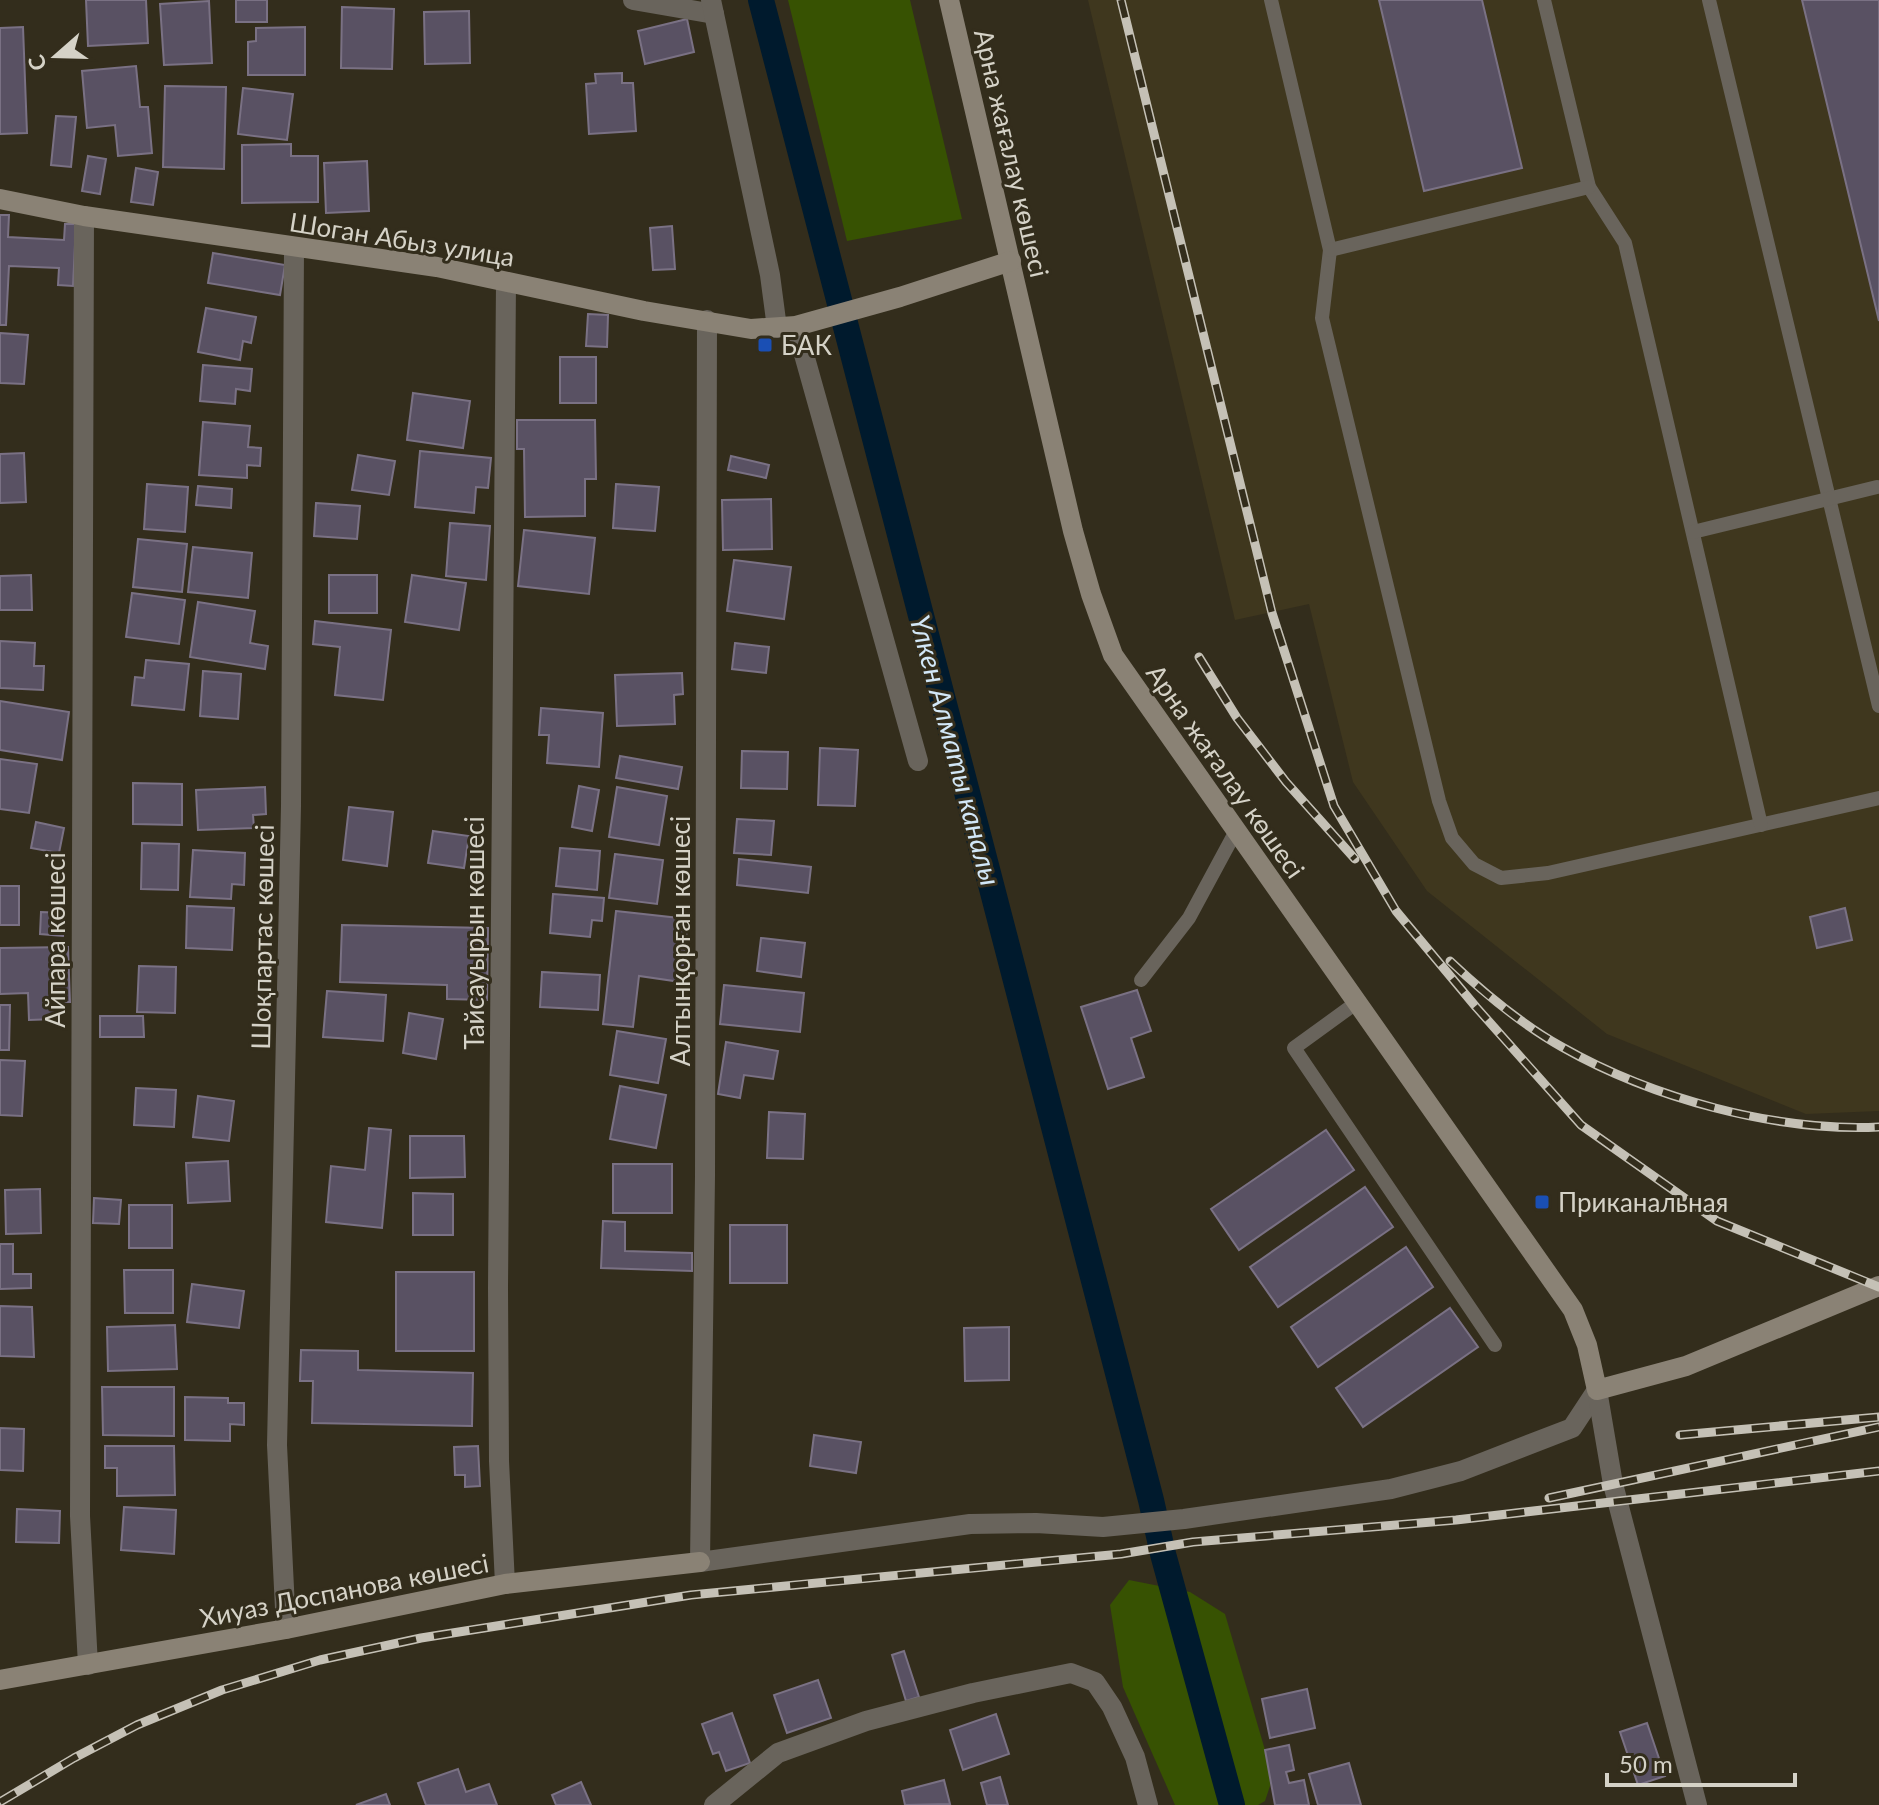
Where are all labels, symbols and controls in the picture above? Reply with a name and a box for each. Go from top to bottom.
north arrow [16,16,96,96]
street label: Арна жағалау көшесі [968,26,1056,280]
text: С [21,51,52,74]
street label: Шоган Абыз улица [287,205,517,273]
place label: БАК [781,329,832,361]
marker: БАК [756,336,774,354]
water label: Үлкен Алматы каналы [904,611,1008,889]
street label: Арна жағалау көшесі [1140,658,1312,884]
street label: Тайсауырын көшесі [458,816,490,1050]
street label: Алтынқорған көшесі [664,816,696,1066]
street label: Шоқпартас көшесі [244,824,280,1050]
street label: Айпара көшесі [39,852,71,1028]
place label: Приканальная [1558,1186,1728,1218]
marker: Приканальная [1533,1193,1551,1211]
street label: Хиуаз Доспанова көшесі [197,1546,491,1634]
scale bar [1607,1737,1795,1787]
text: 50 m [1619,1749,1673,1778]

